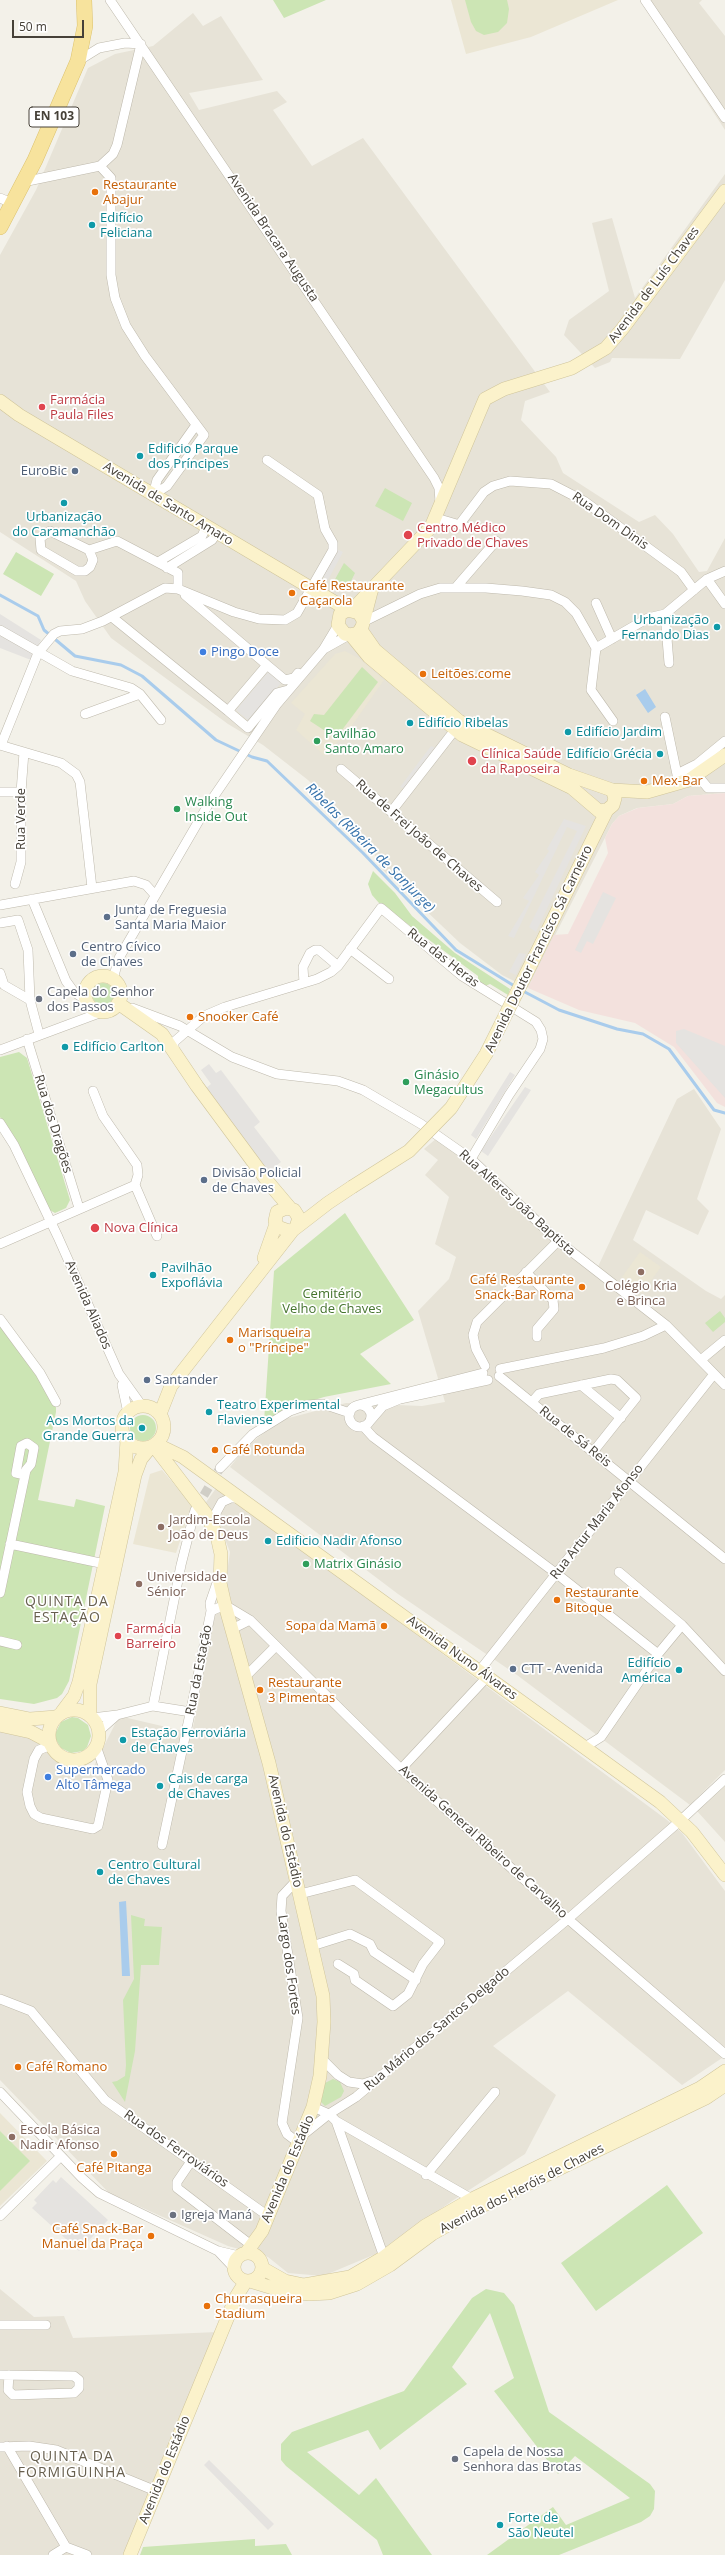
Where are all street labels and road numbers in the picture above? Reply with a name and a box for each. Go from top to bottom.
road number: EN 103 [29,107,79,127]
street label: Avenida Bracara Augusta [224,171,322,305]
street label: Avenida de Luís Chaves [605,224,703,346]
street label: Avenida de Santo Amaro [100,459,236,549]
street label: Rua Dom Dinis [569,489,651,553]
street label: Rua de Frei João de Chaves [352,777,486,895]
street label: Rua Verde [13,788,29,850]
street label: Avenida Doutor Francisco Sá Carneiro [482,843,596,1055]
street label: Rua das Heras [404,925,482,991]
street label: Rua dos Dragões [31,1073,75,1175]
street label: Rua Alferes João Baptista [456,1147,578,1259]
street label: Avenida Aliados [61,1258,115,1352]
street label: Rua de Sá Reis [536,1403,614,1471]
street label: Rua Artur Maria Afonso [547,1461,647,1583]
street label: Avenida Nuno Álvares [404,1613,520,1703]
street label: Rua da Estação [183,1624,215,1716]
street label: Avenida General Ribeiro de Carvalho [395,1762,571,1922]
street label: Avenida do Estádio [264,1773,306,1889]
street label: Largo dos Fortes [274,1914,304,2016]
street label: Rua Mário dos Santos Delgado [361,1964,513,2094]
street label: Rua dos Ferroviários [121,2107,231,2191]
street label: Avenida do Estádio [258,2113,318,2225]
street label: Avenida dos Heróis de Chaves [437,2141,607,2237]
street label: Avenida do Estádio [136,2414,194,2526]

